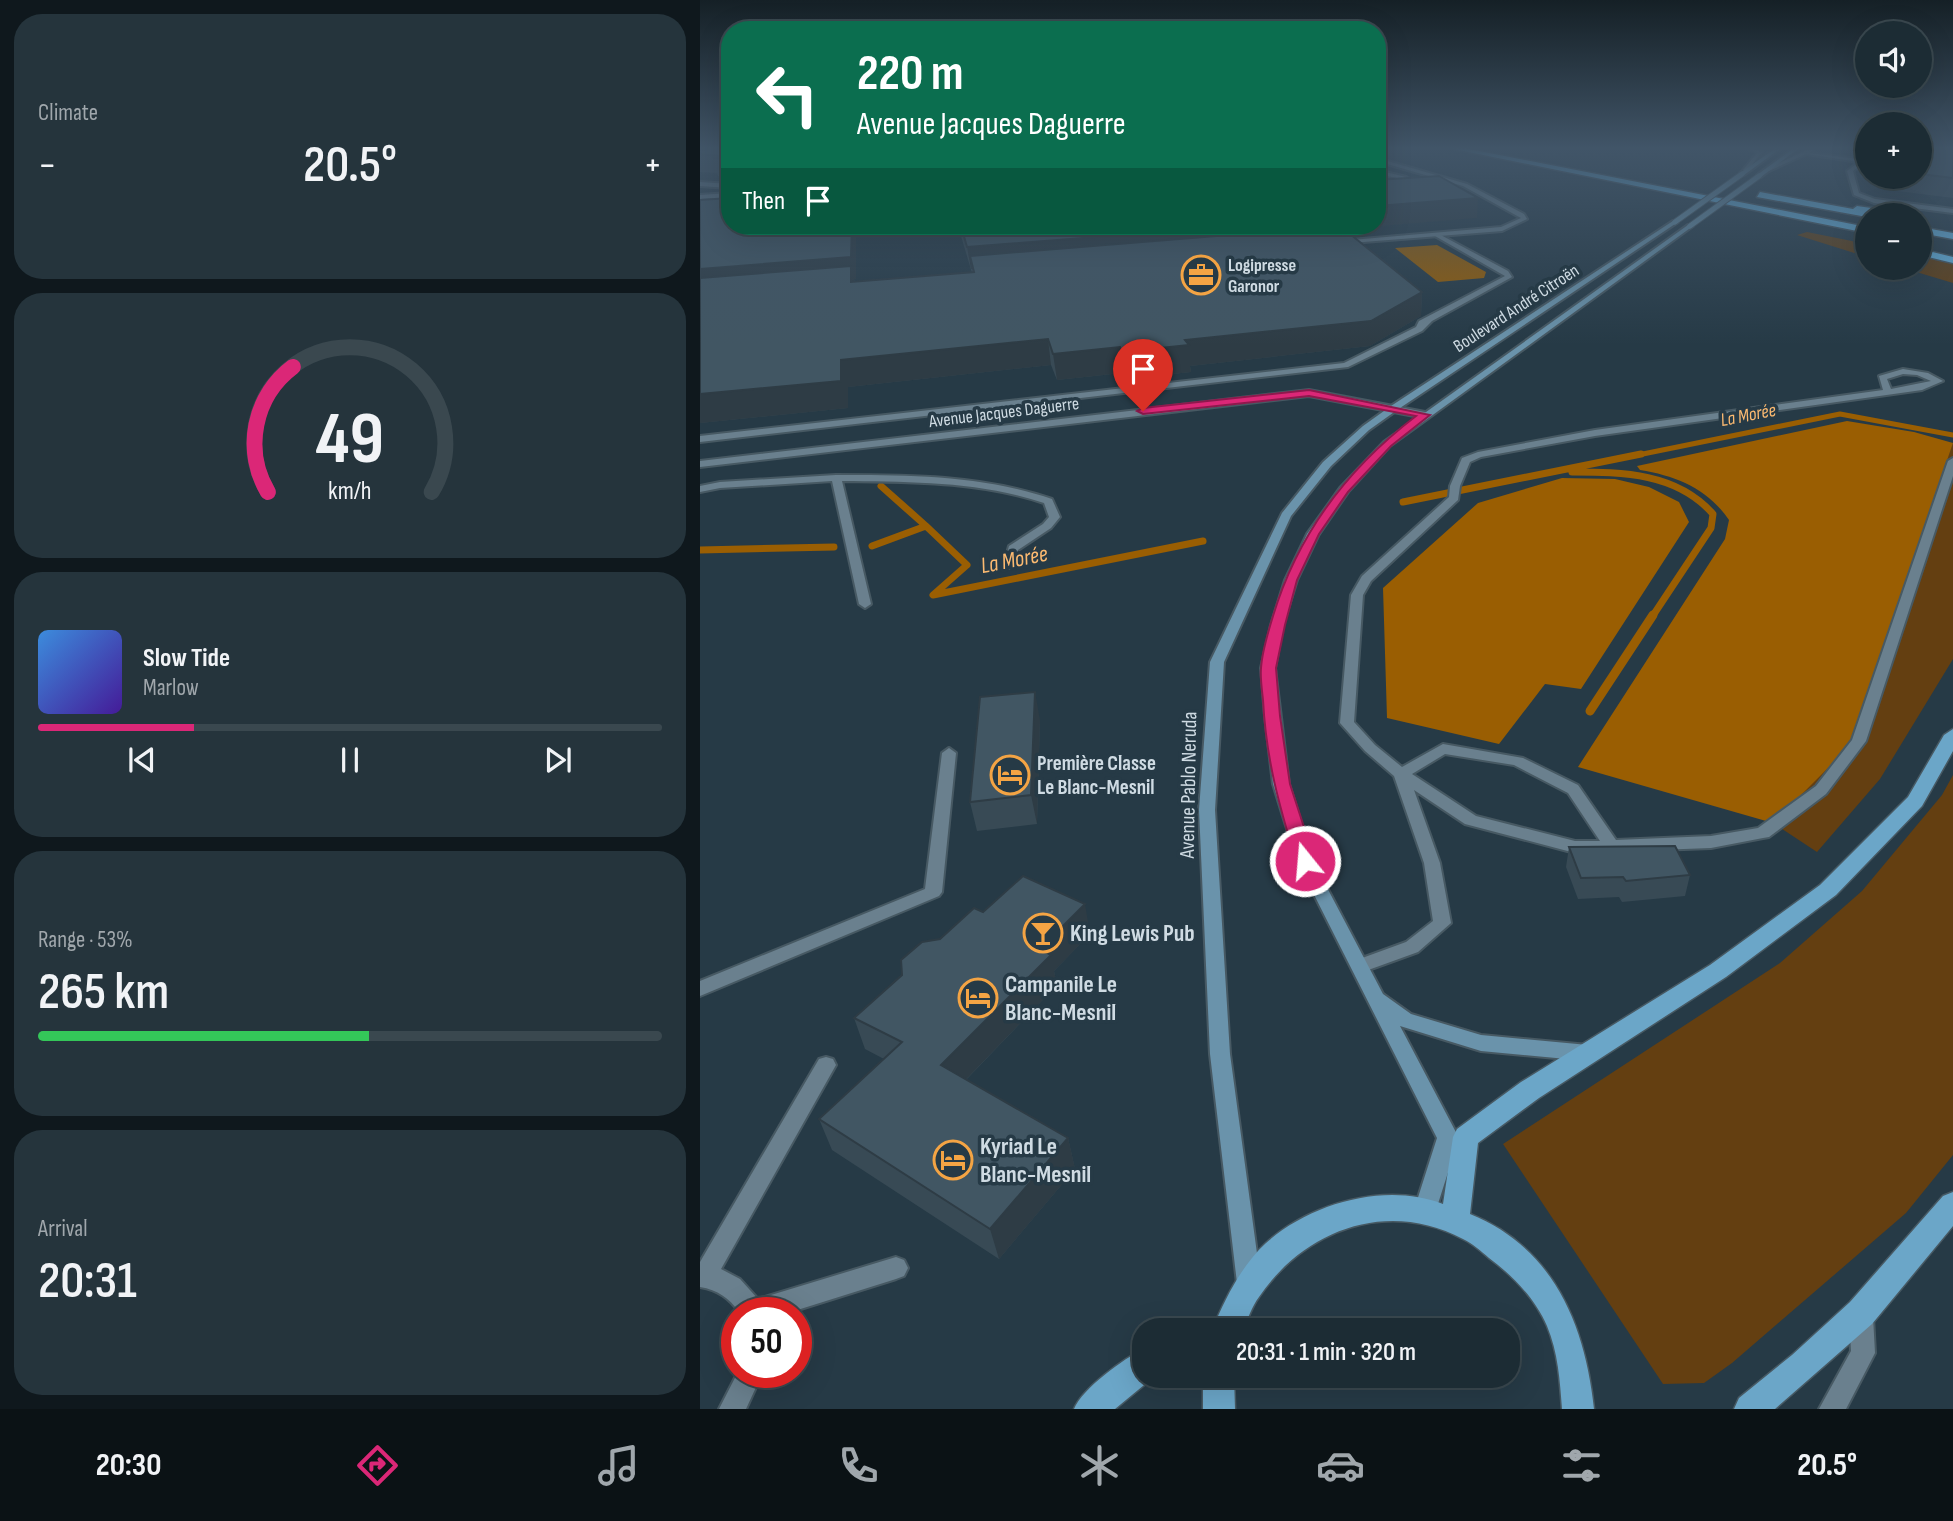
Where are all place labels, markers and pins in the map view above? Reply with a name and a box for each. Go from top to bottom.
office icon: Logipresse Garonor [1180,254,1222,296]
place label: Logipresse Garonor [1228,255,1296,297]
pin [1113,339,1173,411]
place label: Première Classe Le Blanc-Mesnil [1037,751,1156,800]
hotel icon: Première Classe Le Blanc-Mesnil [989,754,1031,796]
bar icon: King Lewis Pub [1022,912,1064,954]
place label: King Lewis Pub [1070,919,1195,948]
place label: Campanile Le Blanc-Mesnil [1005,970,1117,1027]
hotel icon: Campanile Le Blanc-Mesnil [957,977,999,1019]
place label: Kyriad Le Blanc-Mesnil [980,1132,1091,1189]
hotel icon: Kyriad Le Blanc-Mesnil [932,1139,974,1181]

